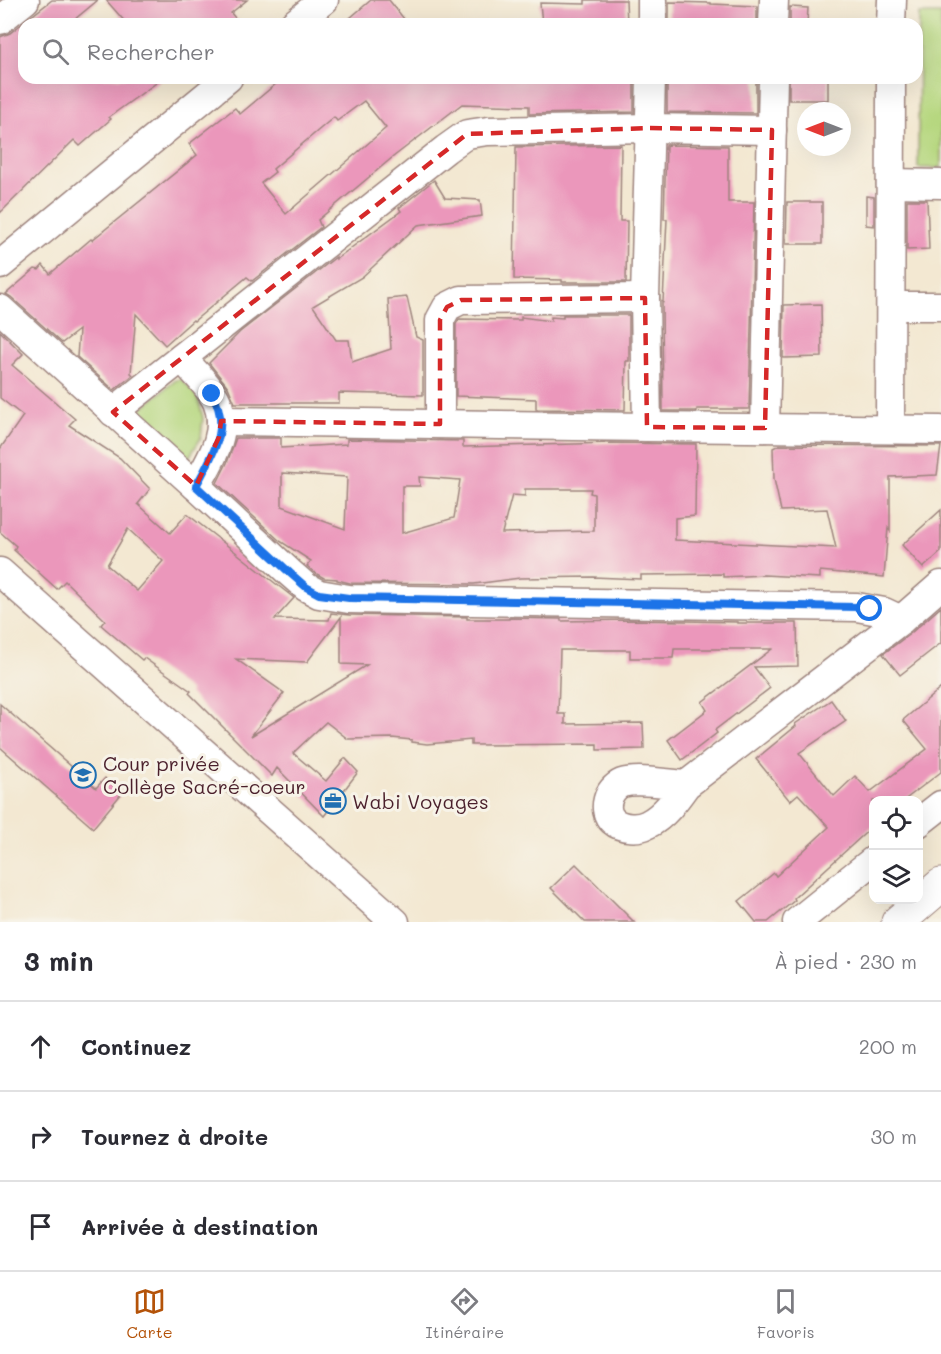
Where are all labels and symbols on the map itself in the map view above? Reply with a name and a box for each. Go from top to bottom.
north arrow [797,102,851,156]
route end [198,380,224,406]
route start [856,595,882,621]
place label: Cour privée Collège Sacré-coeur [103,750,306,799]
school or university icon: Cour privée Collège Sacré-coeur [68,760,98,790]
office icon: Wabi Voyages [318,786,348,816]
place label: Wabi Voyages [352,788,489,814]

